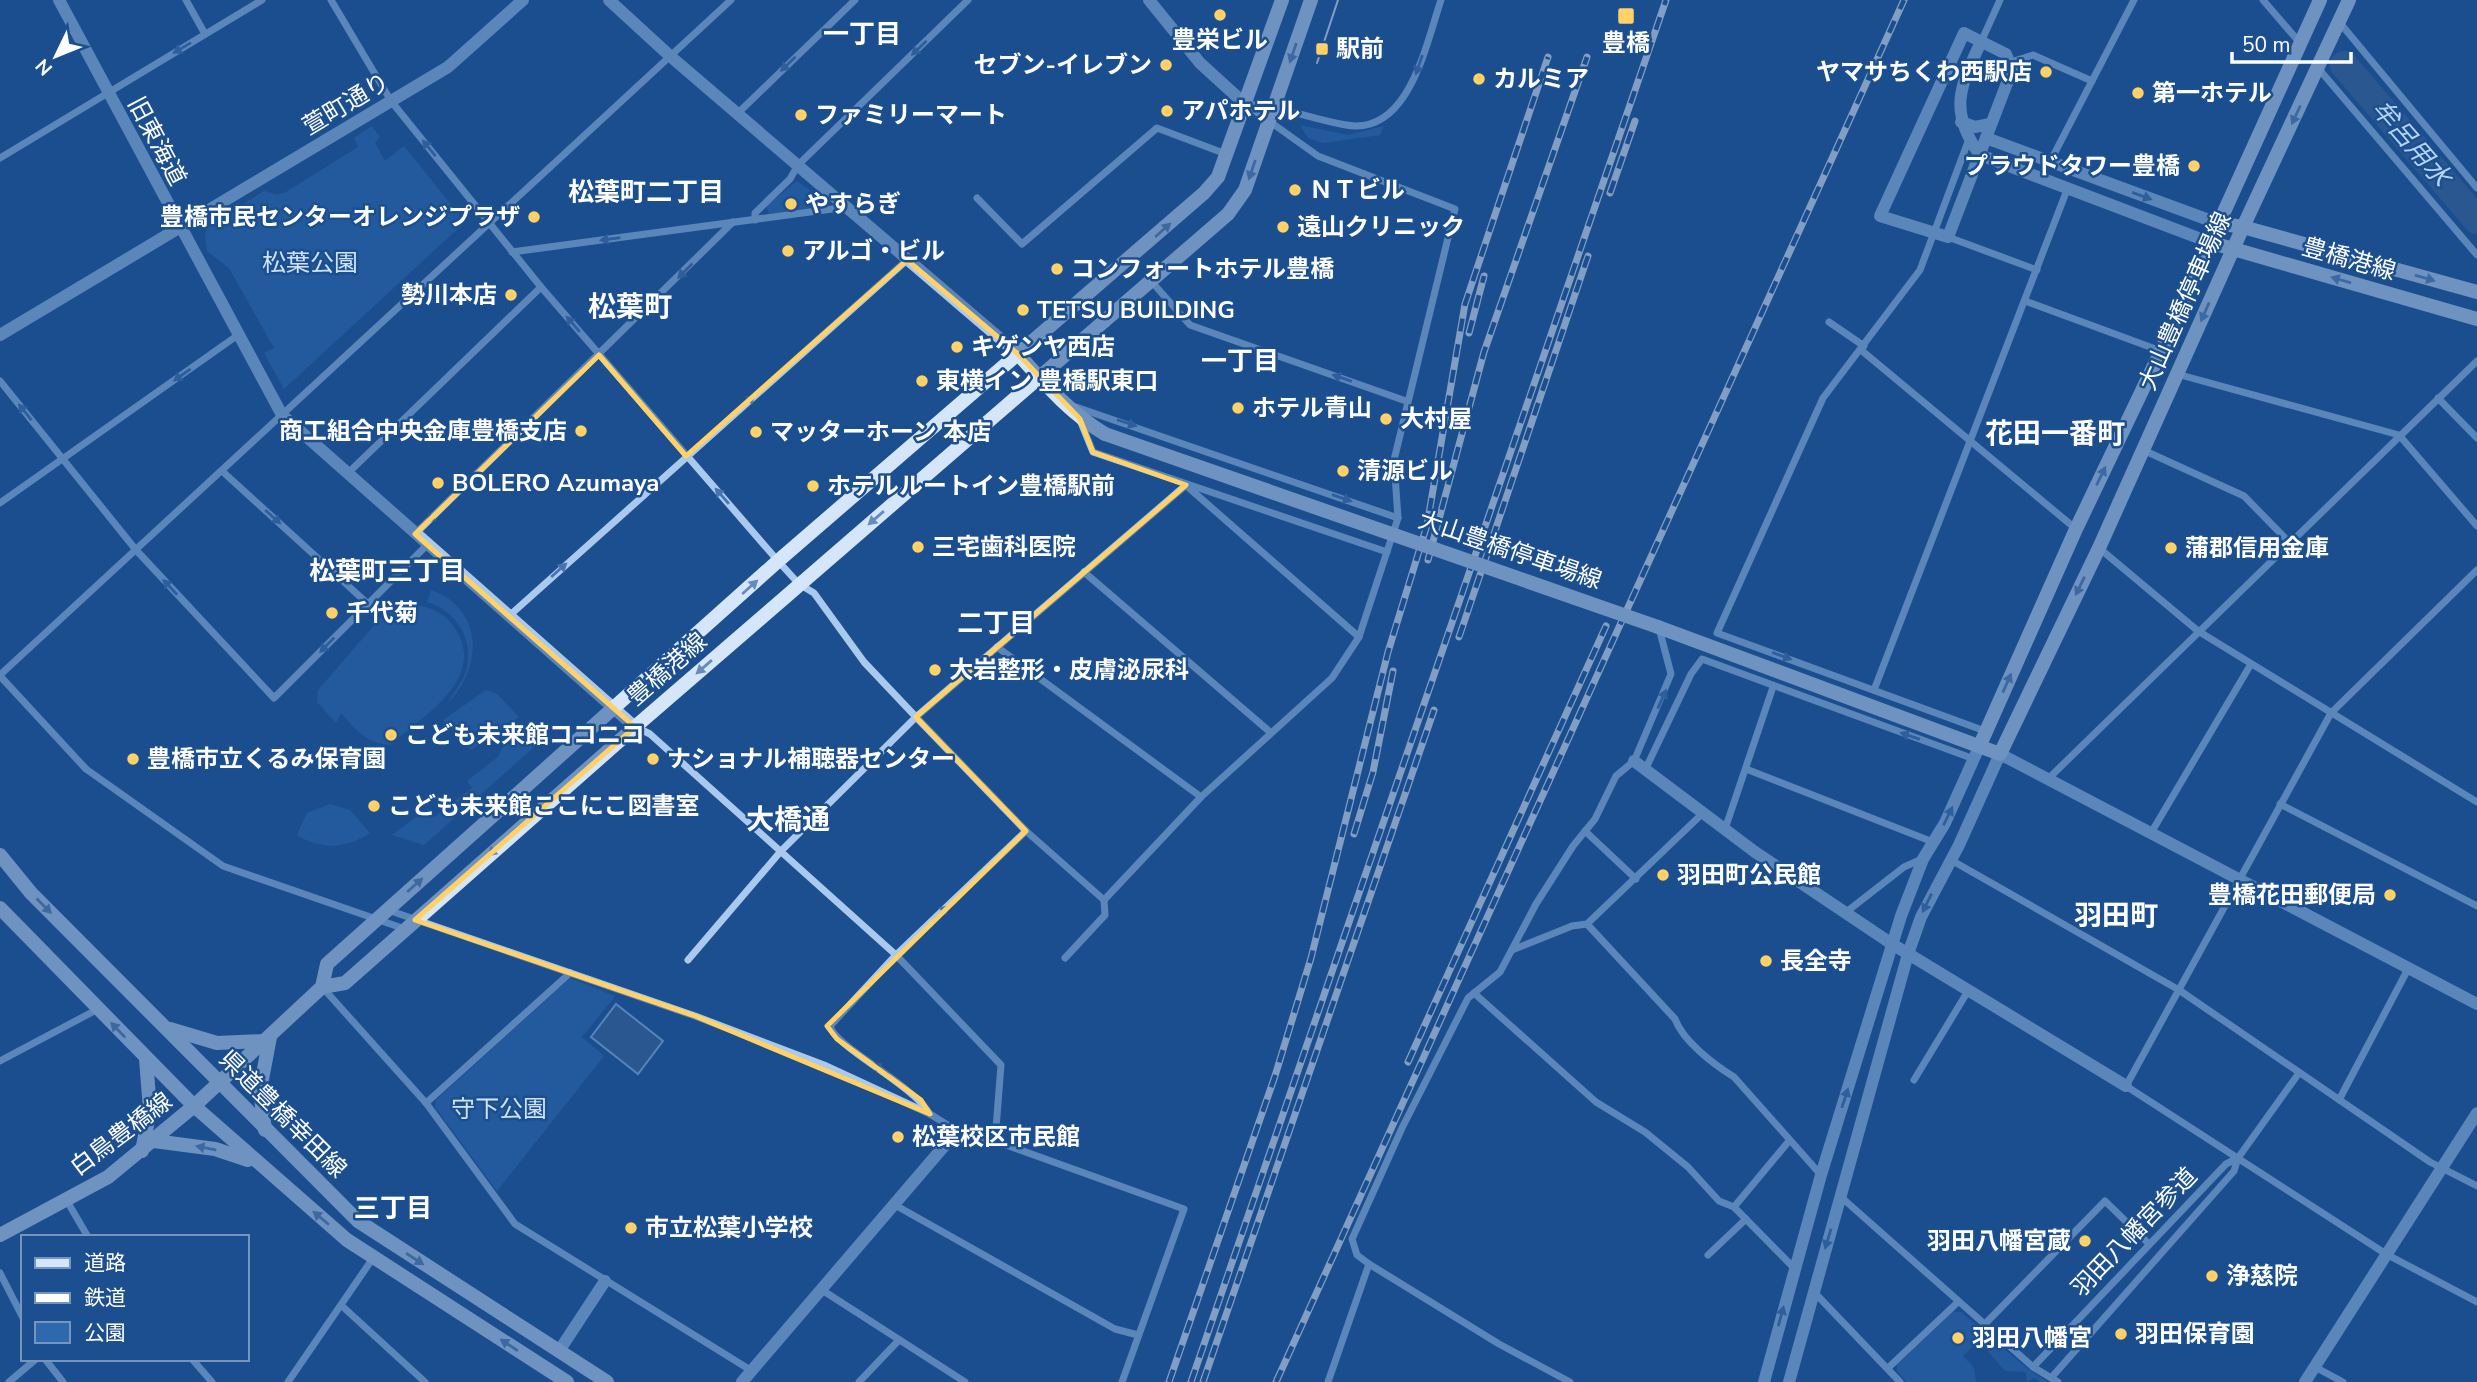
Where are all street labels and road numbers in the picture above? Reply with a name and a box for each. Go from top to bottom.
street label: 萱町通り [297,66,395,142]
street label: 旧東海道 [120,91,194,191]
street label: 大山豊橋停車場線 [2131,207,2239,395]
street label: 豊橋港線 [2298,230,2400,288]
street label: 大山豊橋停車場線 [1414,504,1606,596]
street label: 豊橋港線 [620,625,714,713]
street label: 県道豊橋幸田線 [212,1043,354,1185]
street label: 白鳥豊橋線 [63,1085,179,1183]
street label: 羽田八幡宮参道 [2064,1160,2204,1304]

